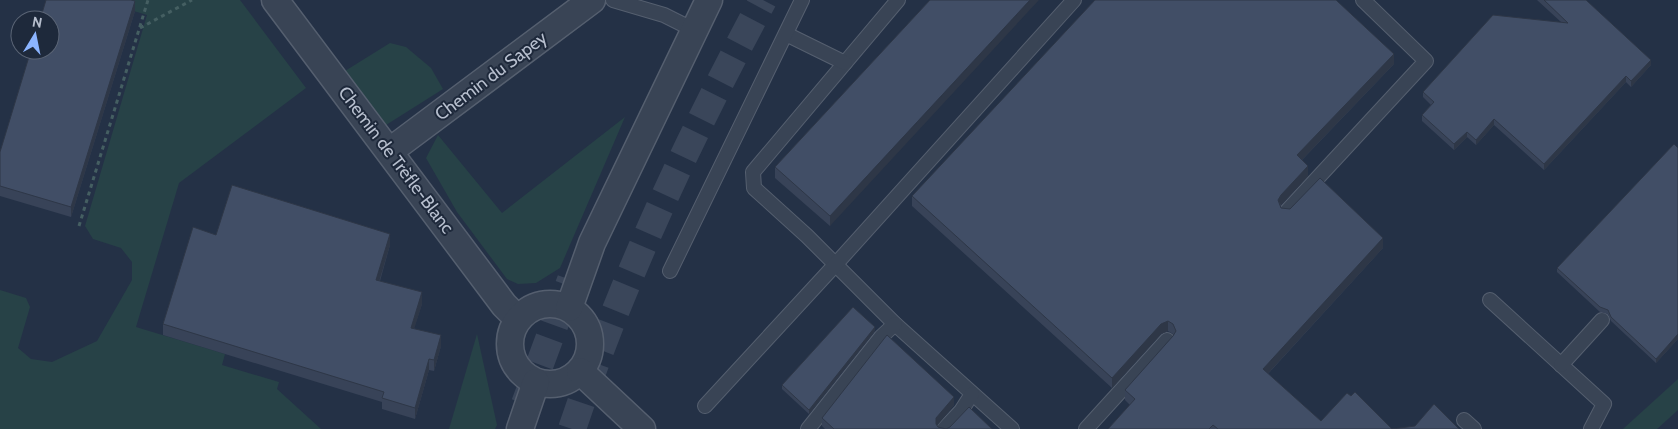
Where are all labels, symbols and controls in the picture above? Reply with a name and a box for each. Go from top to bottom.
north arrow [10,10,60,60]
text: N [31,12,44,32]
street label: Chemin du Sapey [431,27,551,125]
street label: Chemin de Trèfle-Blanc [334,82,458,238]

